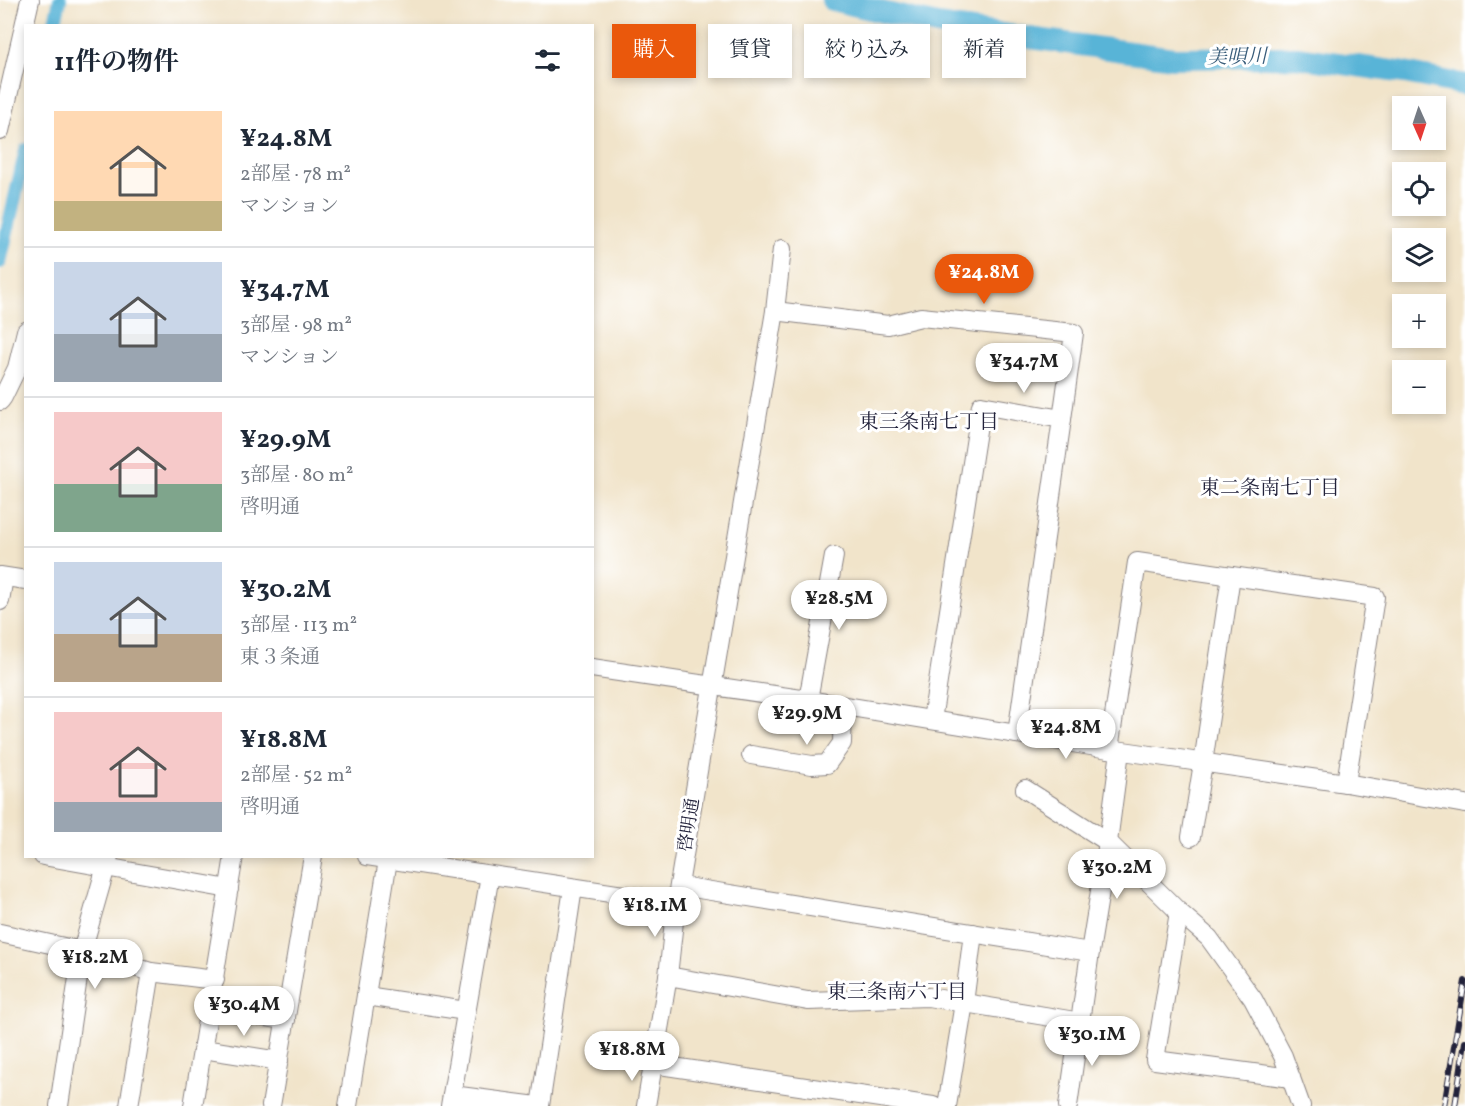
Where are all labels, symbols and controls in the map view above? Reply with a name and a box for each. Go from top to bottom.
chip: 購入 [612,24,696,78]
chip: 賃貸 [708,24,792,78]
chip: 絞り込み [804,24,930,78]
chip: 新着 [942,24,1026,78]
water label: 美唄川 [1207,43,1269,73]
icon: filters [531,44,564,77]
text: 11件の物件 [54,45,179,81]
north arrow [1392,96,1446,150]
map controls [1392,96,1446,414]
text: ¥24.8M [240,121,332,157]
icon: home [102,135,174,207]
text: 2部屋 · 78 m² [240,161,351,189]
button: locate [1392,162,1446,216]
text: マンション [240,193,339,221]
button: layers [1392,228,1446,282]
pin: ¥24.8M [935,254,1033,305]
text: ¥24.8M [949,259,1019,287]
text: ¥34.7M [240,272,330,308]
icon: home [102,286,174,358]
button: + [1392,294,1446,348]
text: 3部屋 · 98 m² [240,312,352,340]
pin: ¥34.7M [975,343,1073,394]
text: マンション [240,344,339,372]
text: ¥34.7M [990,348,1058,376]
button: − [1392,360,1446,414]
district label: 東三条南七丁目 [859,409,999,437]
text: ¥29.9M [240,422,331,458]
icon: home [102,436,174,508]
text: 3部屋 · 80 m² [240,462,353,490]
district label: 東二条南七丁目 [1200,475,1340,503]
text: 啓明通 [240,494,300,522]
text: ¥30.2M [240,572,331,608]
pin: ¥28.5M [790,580,888,631]
text: ¥28.5M [805,585,873,613]
icon: home [102,586,174,658]
text: 3部屋 · 113 m² [240,612,357,640]
text: 東３条通 [240,644,320,672]
pin: ¥29.9M [758,695,856,746]
text: ¥29.9M [772,700,842,728]
pin: ¥24.8M [1017,709,1115,760]
text: ¥24.8M [1031,714,1101,742]
text: ¥18.8M [240,722,327,758]
icon: home [102,736,174,808]
text: 2部屋 · 52 m² [240,762,352,790]
text: 啓明通 [240,794,300,822]
street label: 啓明通 [673,796,707,854]
pin: ¥30.2M [1068,849,1166,900]
text: ¥30.2M [1082,854,1152,882]
pin: ¥18.1M [606,887,704,938]
text: ¥18.1M [623,892,687,920]
pin: ¥18.2M [46,939,144,990]
text: ¥18.2M [62,944,128,972]
district label: 東三条南六丁目 [827,979,967,1007]
pin: ¥30.4M [195,986,293,1037]
text: ¥30.4M [208,991,280,1019]
pin: ¥30.1M [1043,1016,1141,1067]
text: ¥30.1M [1058,1021,1126,1049]
pin: ¥18.8M [583,1031,681,1082]
text: ¥18.8M [598,1036,666,1064]

